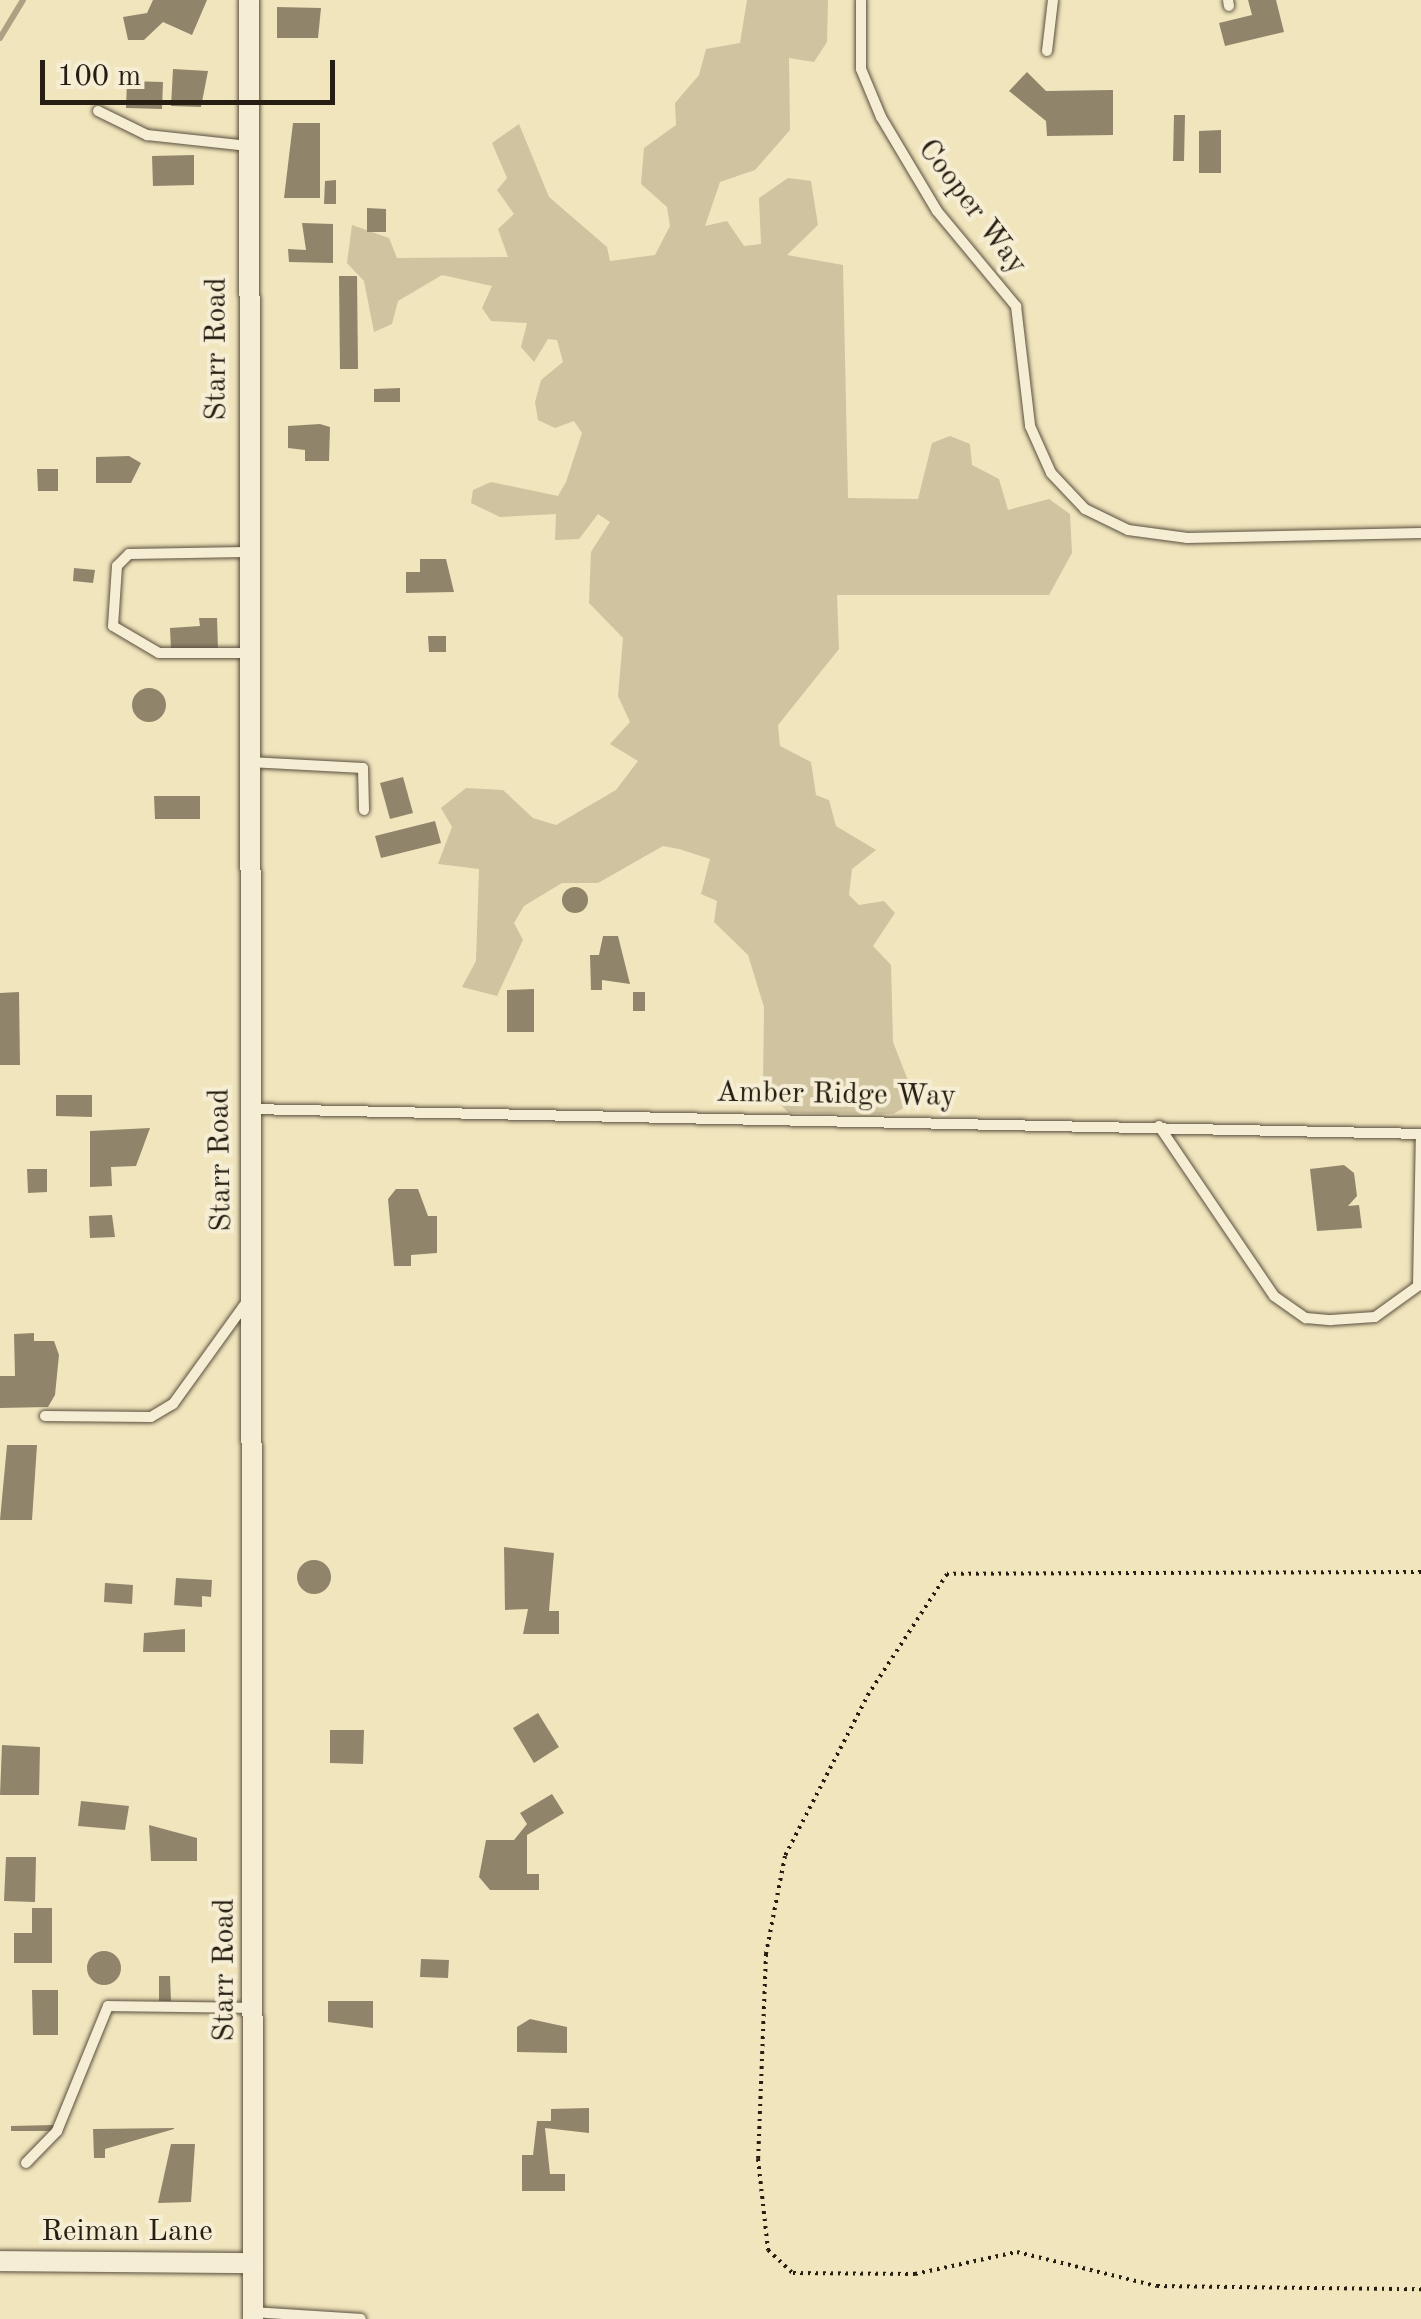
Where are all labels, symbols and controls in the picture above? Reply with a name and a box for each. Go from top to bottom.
scale bar [45,40,340,102]
text: 100 m [57,62,141,92]
street label: Cooper Way [910,132,1034,282]
street label: Starr Road [199,277,235,421]
street label: Amber Ridge Way [716,1075,956,1115]
street label: Starr Road [202,1088,240,1232]
street label: Starr Road [207,1898,243,2042]
street label: Reiman Lane [41,2214,213,2250]

